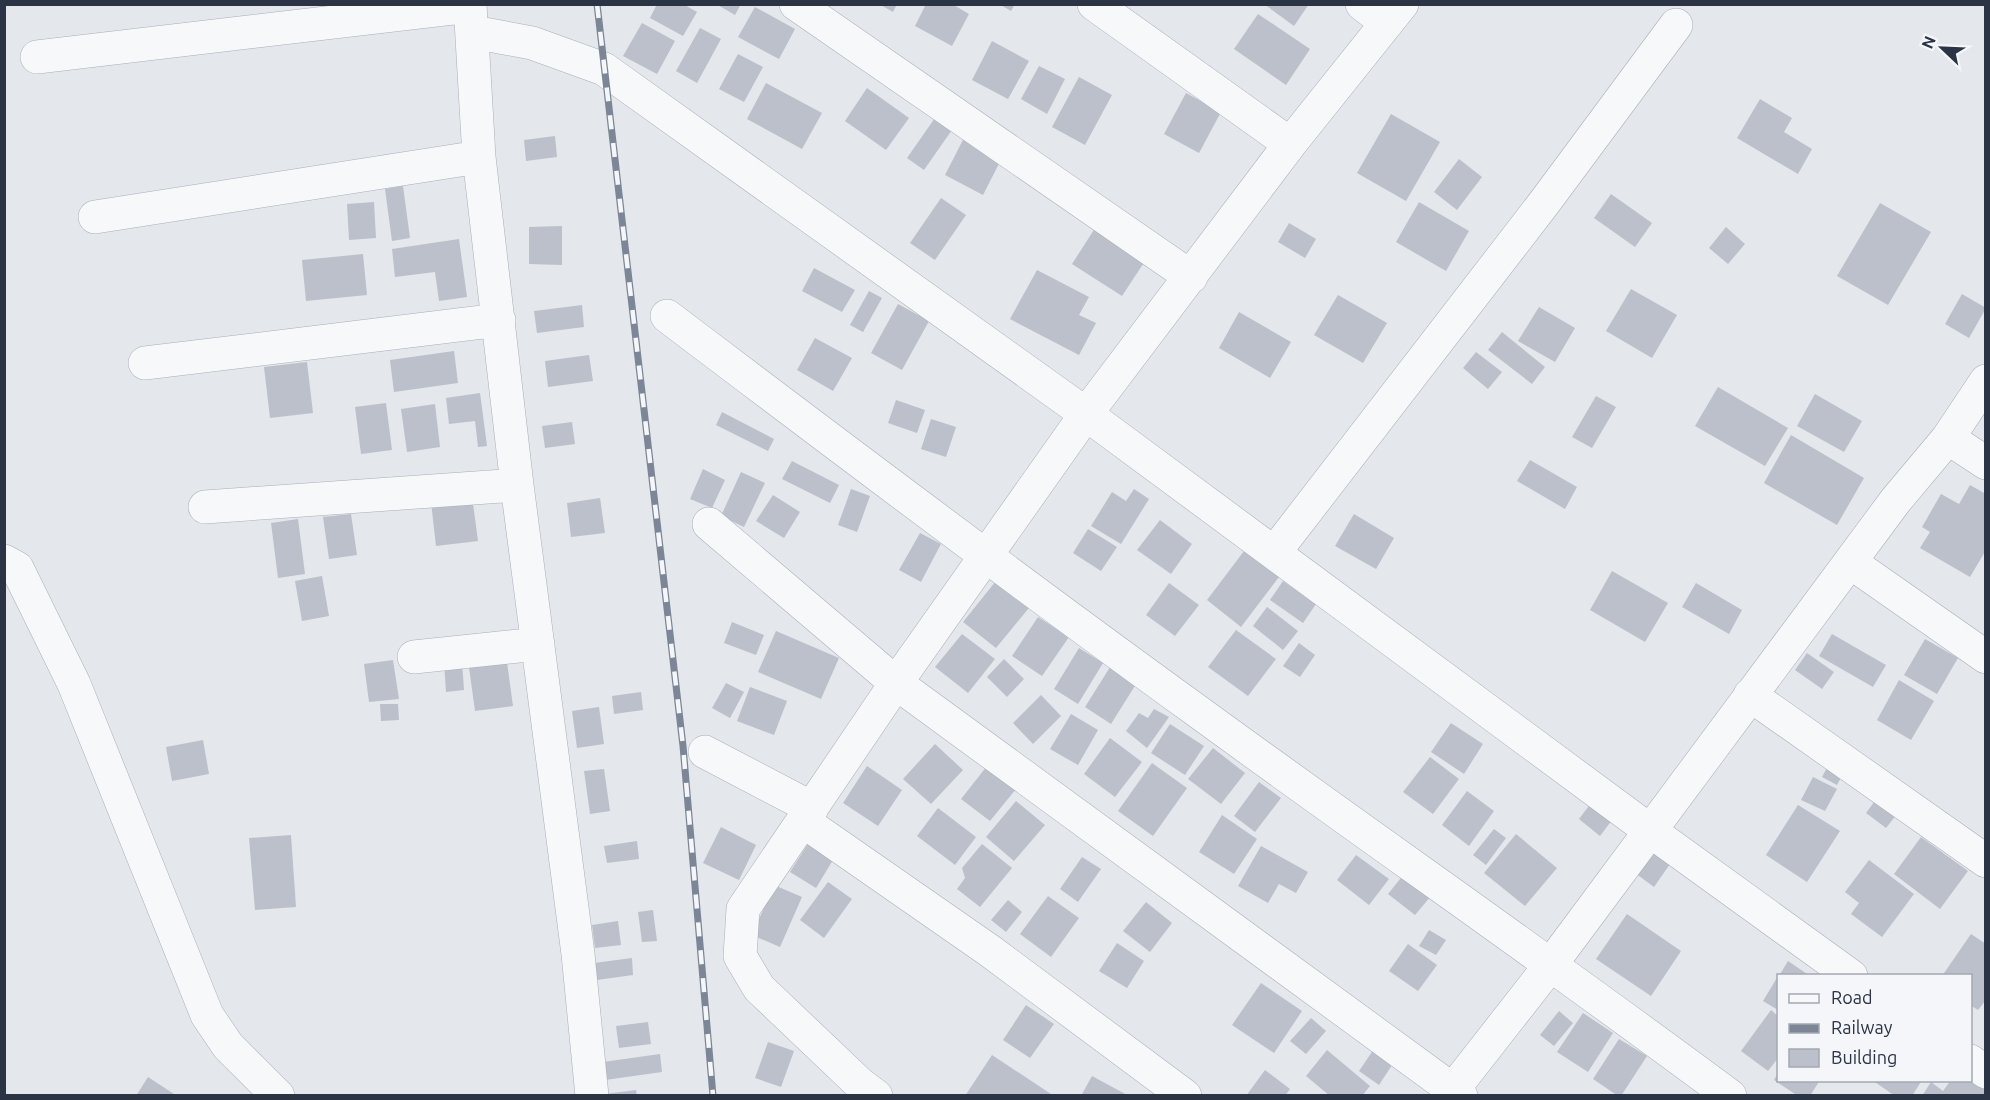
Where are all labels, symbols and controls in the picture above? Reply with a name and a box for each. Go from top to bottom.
north arrow [1912,18,1972,78]
text: N [1918,33,1939,51]
legend [1777,974,1972,1082]
text: Road [1831,987,1873,1007]
text: Railway [1831,1017,1893,1037]
text: Building [1831,1047,1897,1067]

